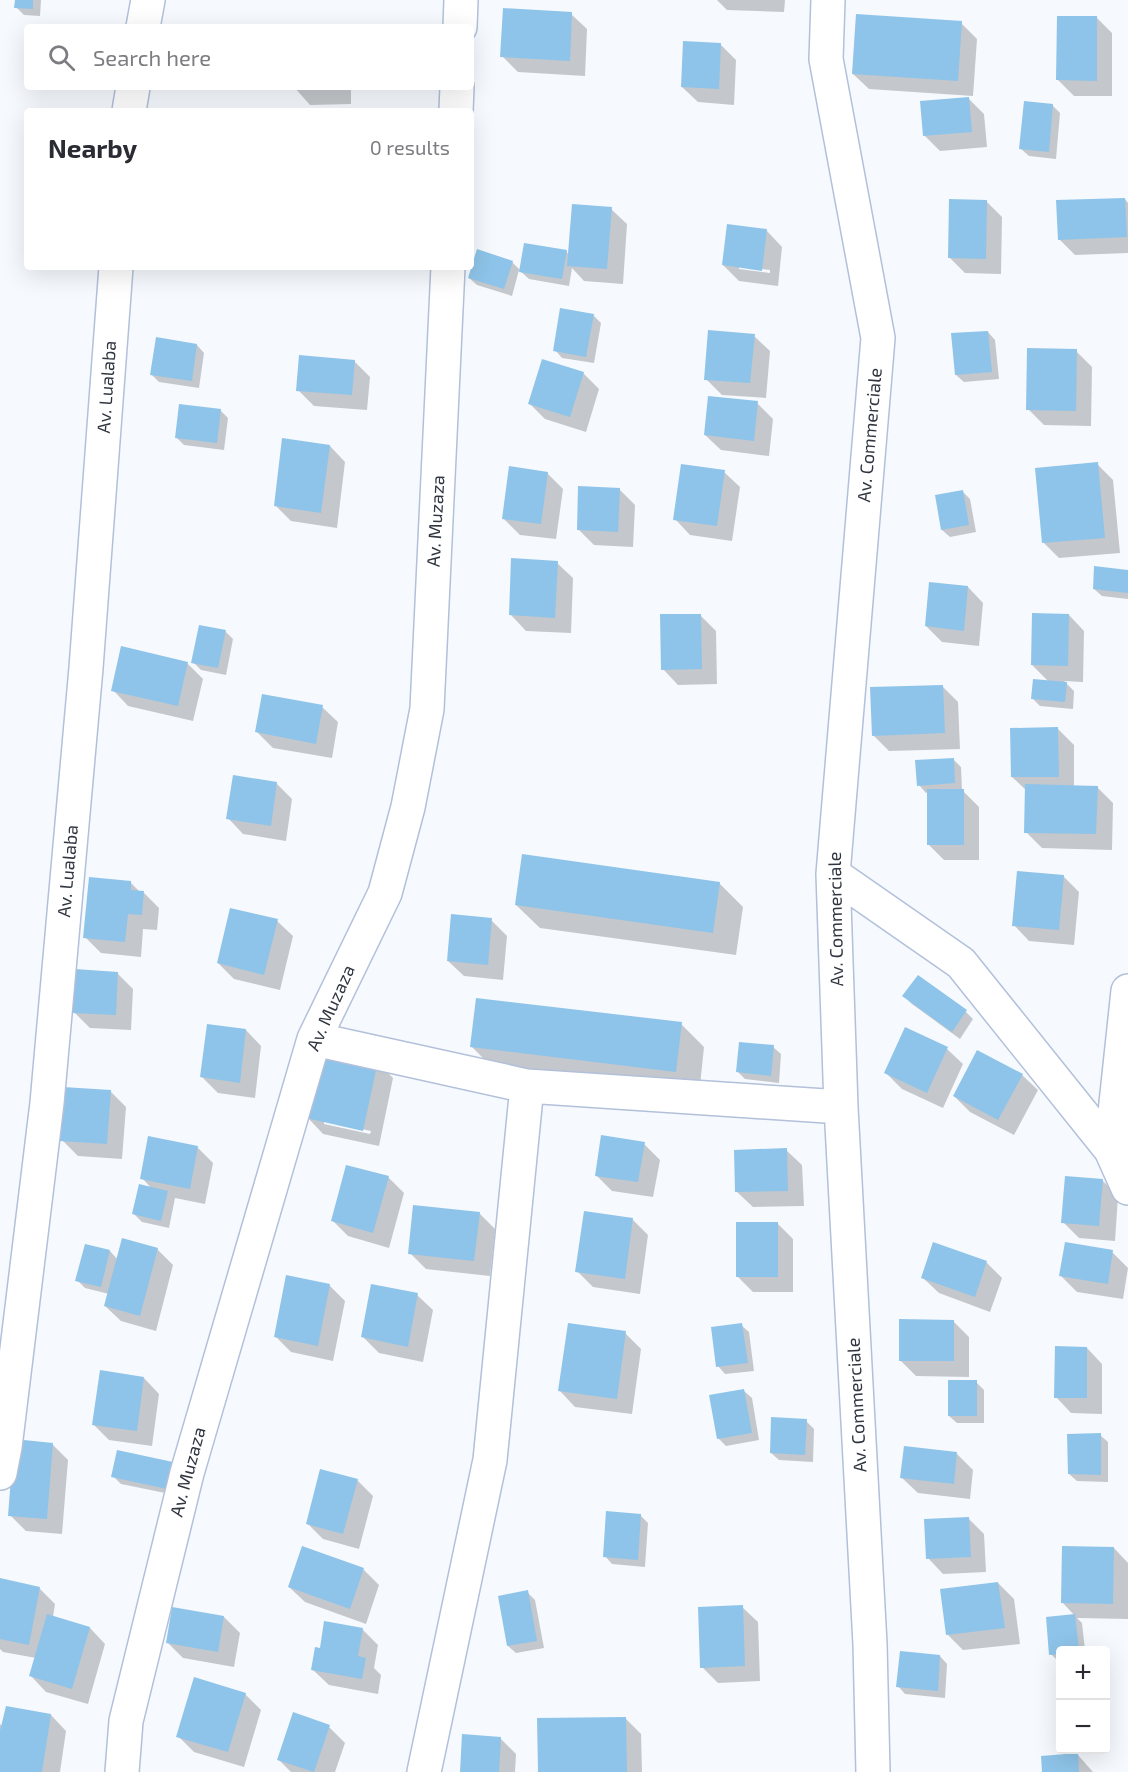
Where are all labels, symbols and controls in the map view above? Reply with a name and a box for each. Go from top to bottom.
search box [24,24,474,90]
icon: search [45,41,78,74]
text: Search here [93,44,211,70]
text: Nearby [48,132,137,163]
text: 0 results [370,135,450,159]
street label: Av. Lualaba [92,340,120,434]
street label: Av. Commerciale [852,367,886,503]
street label: Av. Muzaza [422,474,448,568]
street label: Av. Lualaba [52,824,82,918]
street label: Av. Commerciale [823,851,847,987]
street label: Av. Muzaza [301,961,359,1054]
street label: Av. Commerciale [841,1337,871,1473]
street label: Av. Muzaza [164,1424,210,1519]
map controls [1056,1646,1110,1754]
button: + [1056,1646,1110,1700]
button: − [1056,1700,1110,1754]

